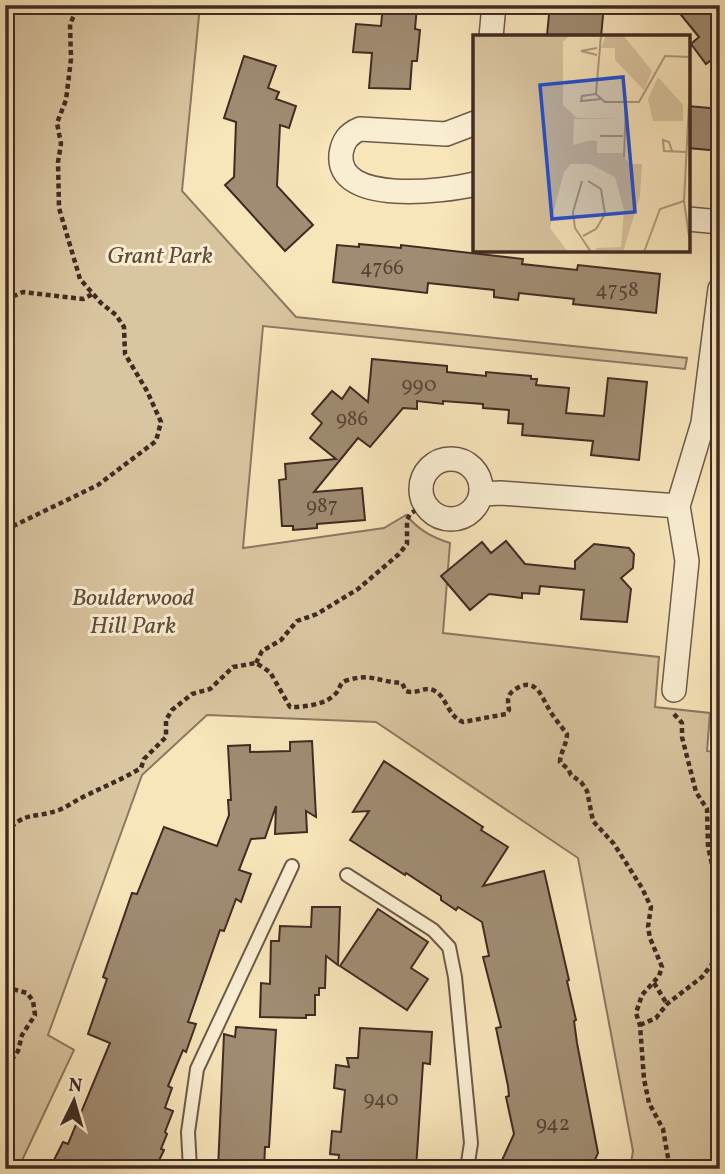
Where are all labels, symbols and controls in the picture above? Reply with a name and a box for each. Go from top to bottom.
inset map [473,35,690,252]
park label: Grant Park [107,240,213,274]
house number: 4766 [360,254,404,283]
house number: 4758 [595,276,639,305]
house number: 990 [401,371,437,400]
house number: 986 [336,405,368,434]
house number: 987 [306,492,338,521]
park label: Boulderwood Hill Park [72,582,195,644]
north arrow [38,1066,108,1136]
text: N [67,1073,84,1100]
house number: 940 [363,1085,399,1114]
house number: 942 [536,1110,570,1139]

